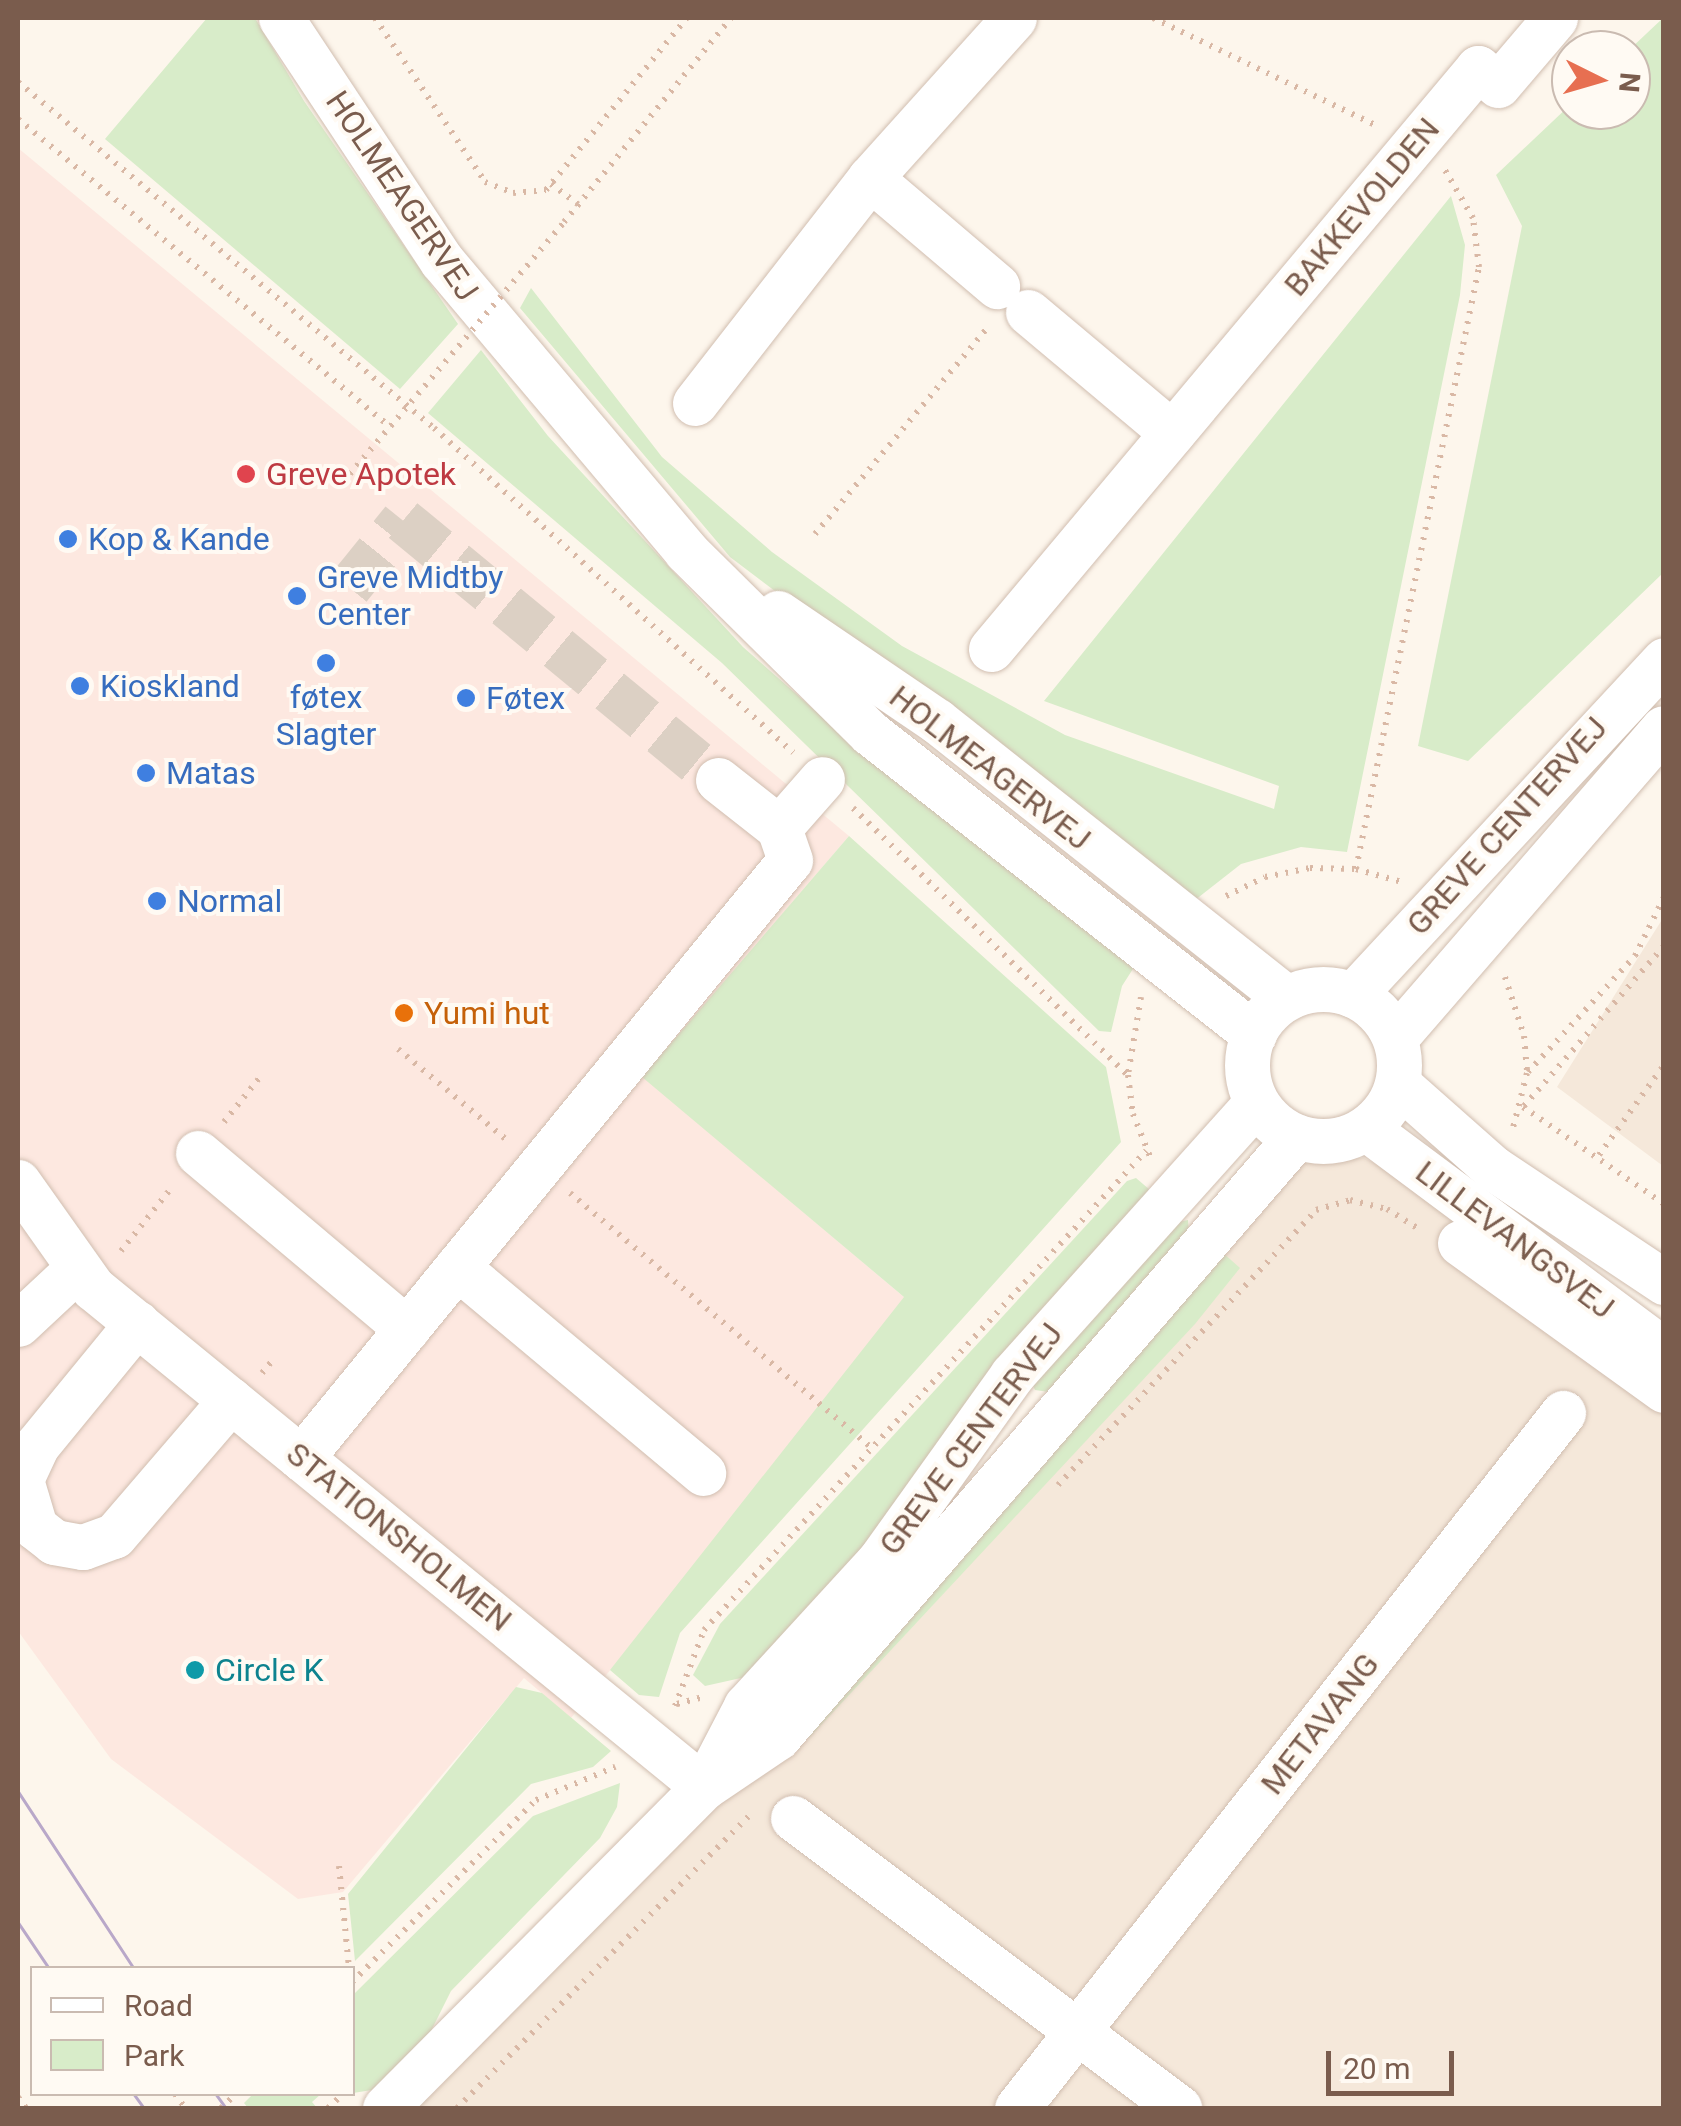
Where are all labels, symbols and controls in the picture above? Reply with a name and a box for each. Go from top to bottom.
north arrow [1551,30,1651,130]
text: N [1612,71,1647,94]
street label: HOLMEAGERVEJ [318,84,486,308]
street label: BAKKEVOLDEN [1276,110,1448,304]
place label: Greve Apotek [266,455,456,493]
marker: Greve Apotek [235,463,257,485]
place label: Kop & Kande [88,520,270,558]
marker: Kop & Kande [57,528,79,550]
place label: Greve Midtby Center [317,559,503,634]
marker: Greve Midtby Center [286,585,308,607]
marker: føtex Slagter [315,652,337,674]
place label: Kioskland [100,667,240,705]
marker: Kioskland [69,675,91,697]
street label: HOLMEAGERVEJ [882,678,1098,858]
place label: føtex Slagter [276,679,376,754]
place label: Føtex [486,679,565,717]
marker: Føtex [455,687,477,709]
street label: GREVE CENTERVEJ [1399,709,1615,943]
place label: Matas [166,754,256,792]
marker: Matas [135,762,157,784]
place label: Normal [177,882,282,920]
marker: Normal [146,890,168,912]
place label: Yumi hut [424,994,550,1032]
marker: Yumi hut [393,1002,415,1024]
street label: LILLEVANGSVEJ [1408,1153,1622,1327]
street label: GREVE CENTERVEJ [871,1315,1071,1563]
street label: STATIONSHOLMEN [279,1434,519,1640]
street label: METAVANG [1253,1646,1387,1802]
place label: Circle K [215,1651,324,1689]
marker: Circle K [184,1659,206,1681]
legend [30,1966,355,2096]
text: Road [124,1988,193,2023]
scale bar [1331,2031,1458,2093]
text: Park [124,2038,184,2073]
text: 20 m [1343,2051,1410,2086]

